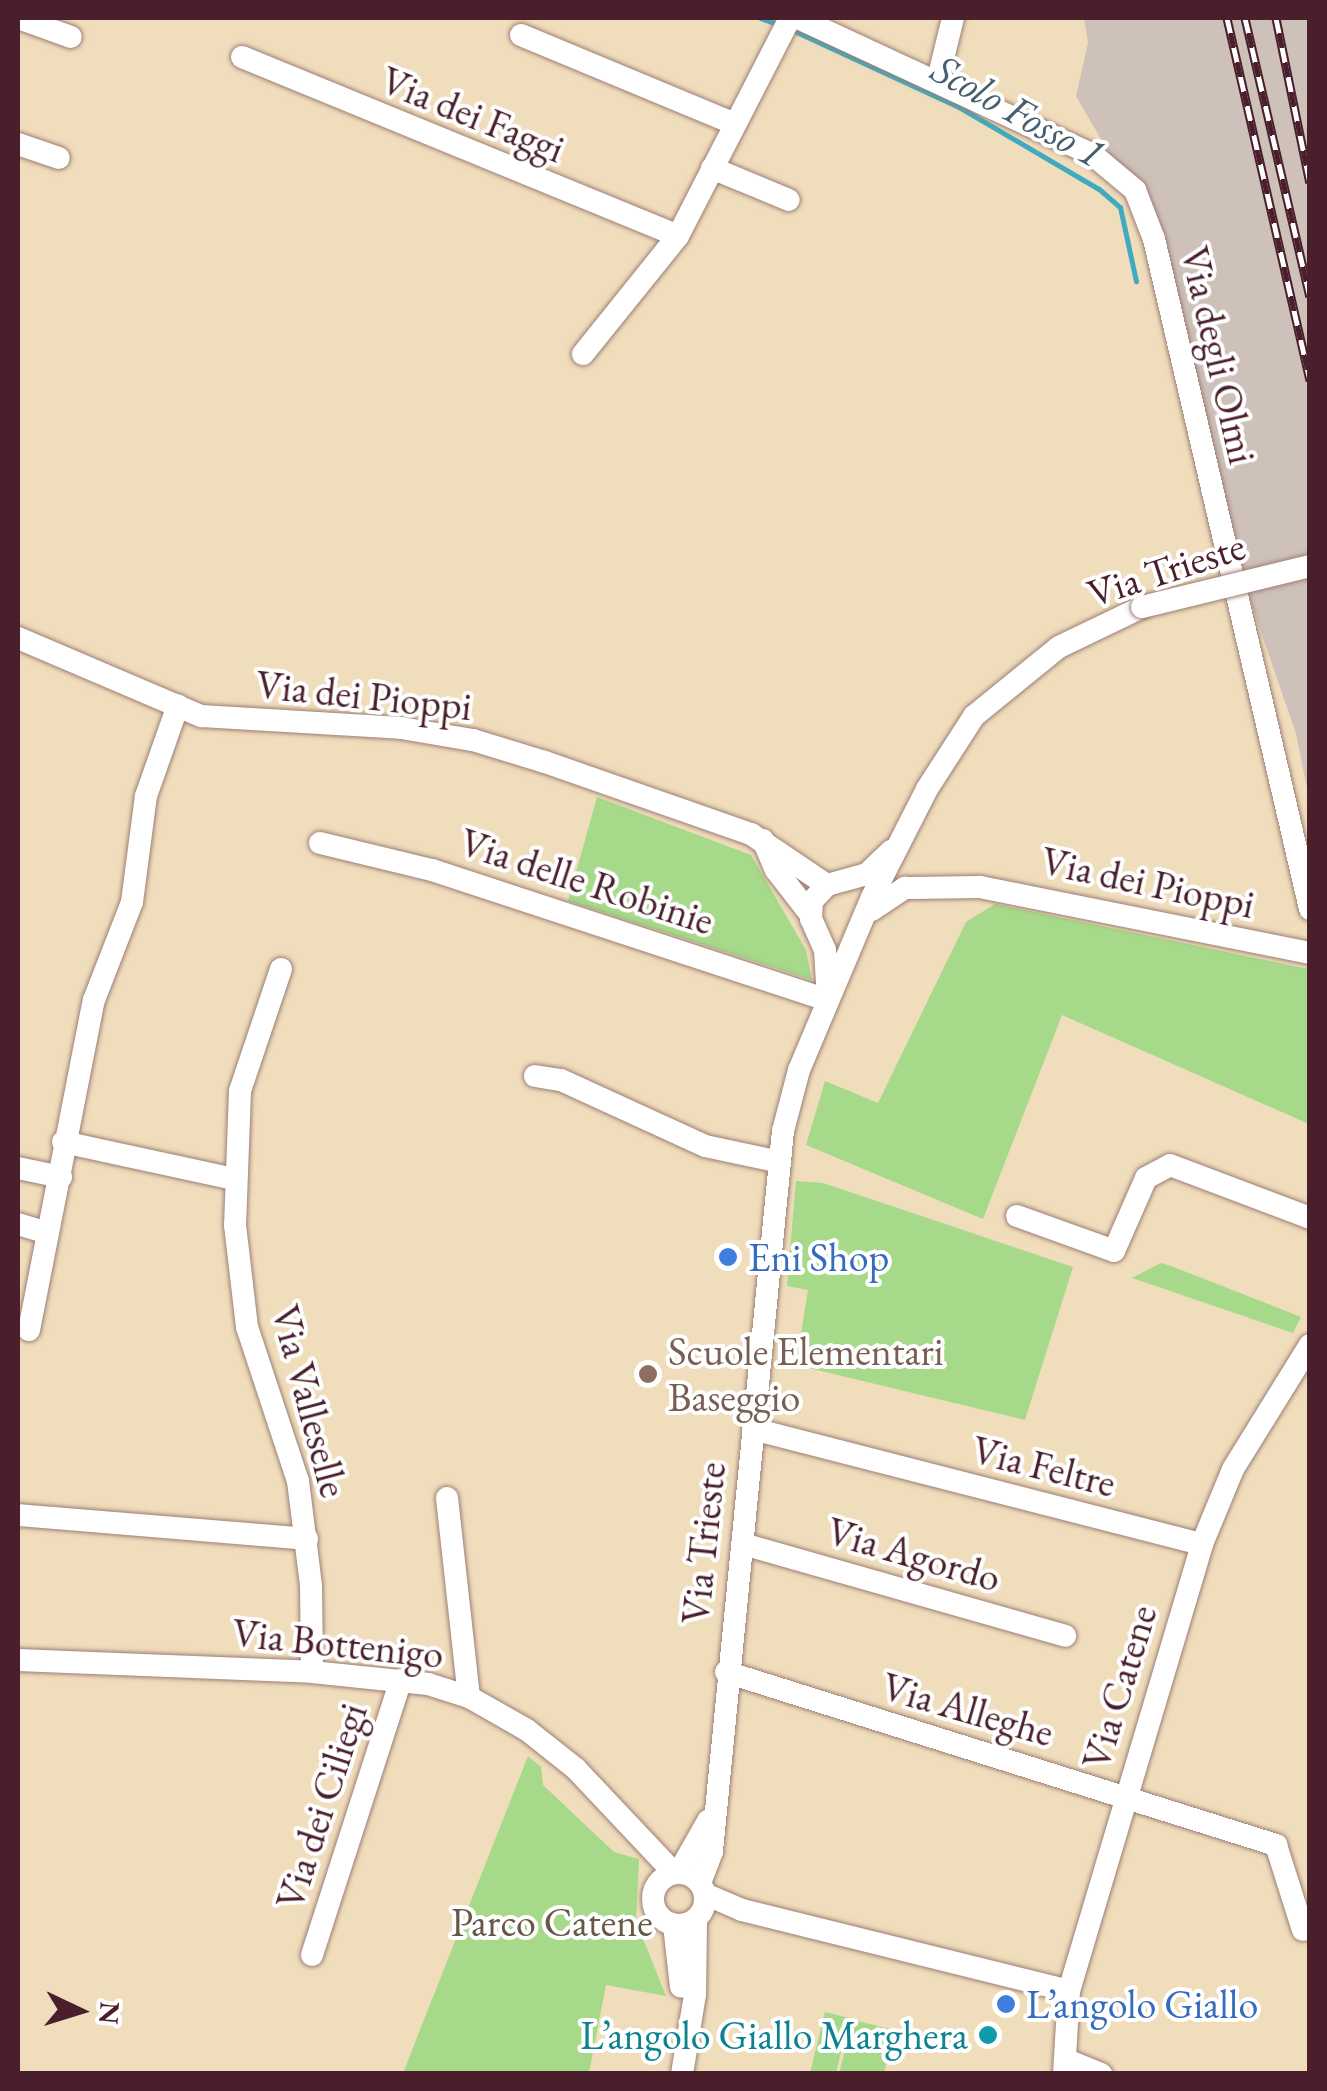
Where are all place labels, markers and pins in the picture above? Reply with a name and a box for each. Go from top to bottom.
place label: Eni Shop [748,1233,889,1281]
marker: Eni Shop [717,1246,739,1268]
place label: Scuole Elementari Baseggio [668,1327,944,1421]
marker: Scuole Elementari Baseggio [637,1363,659,1385]
place label: L’angolo Giallo [1026,1980,1258,2028]
marker: L’angolo Giallo [995,1993,1017,2015]
place label: L’angolo Giallo Marghera [580,2011,968,2059]
marker: L’angolo Giallo Marghera [977,2024,999,2046]

